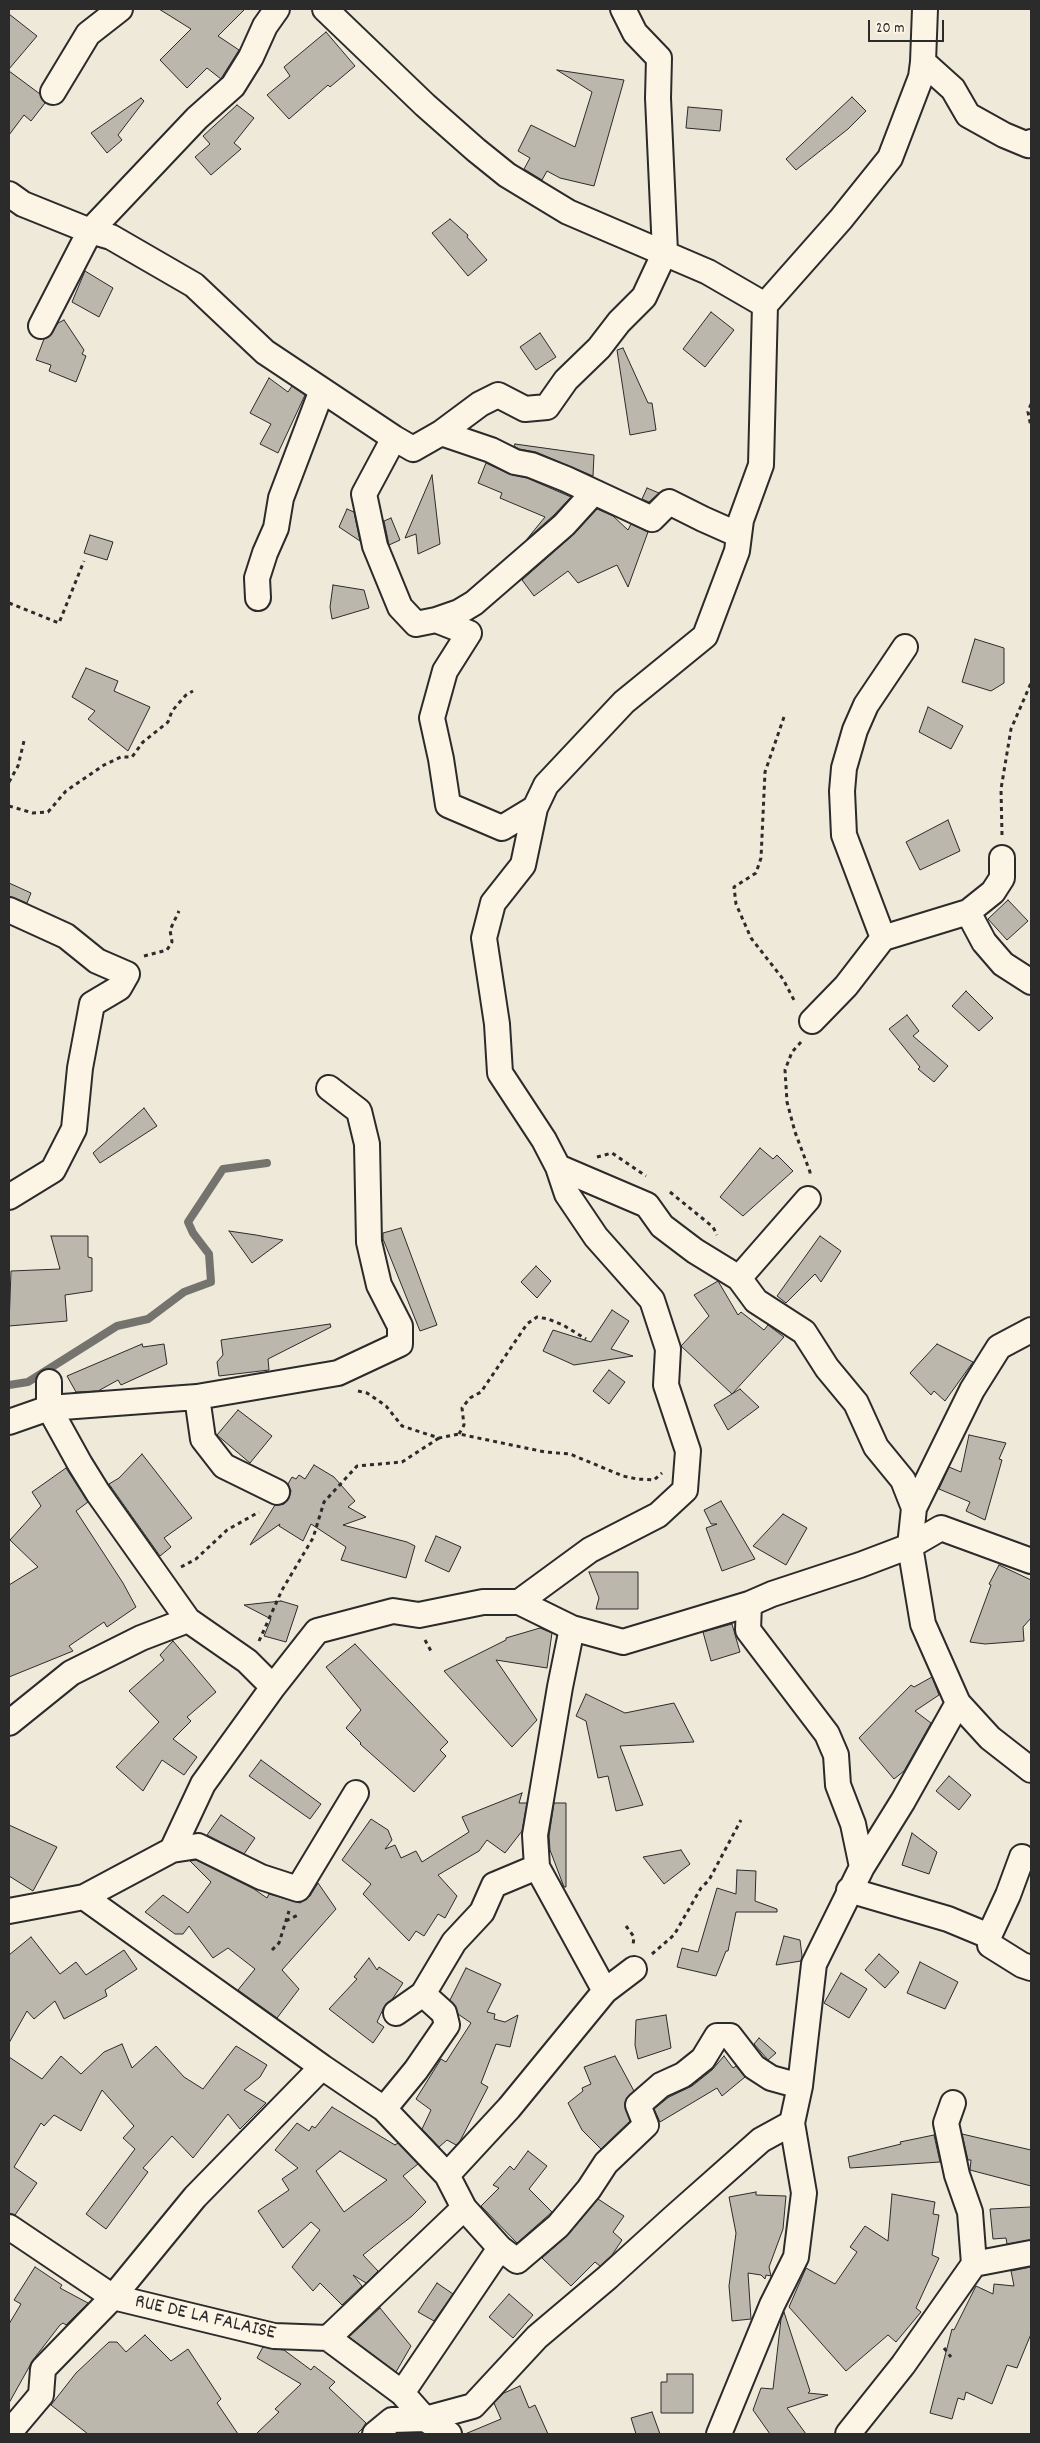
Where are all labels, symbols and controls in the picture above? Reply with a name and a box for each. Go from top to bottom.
scale bar [870,10,946,42]
text: 20 m [876,18,904,40]
street label: RUE DE LA FALAISE [132,2291,278,2347]

